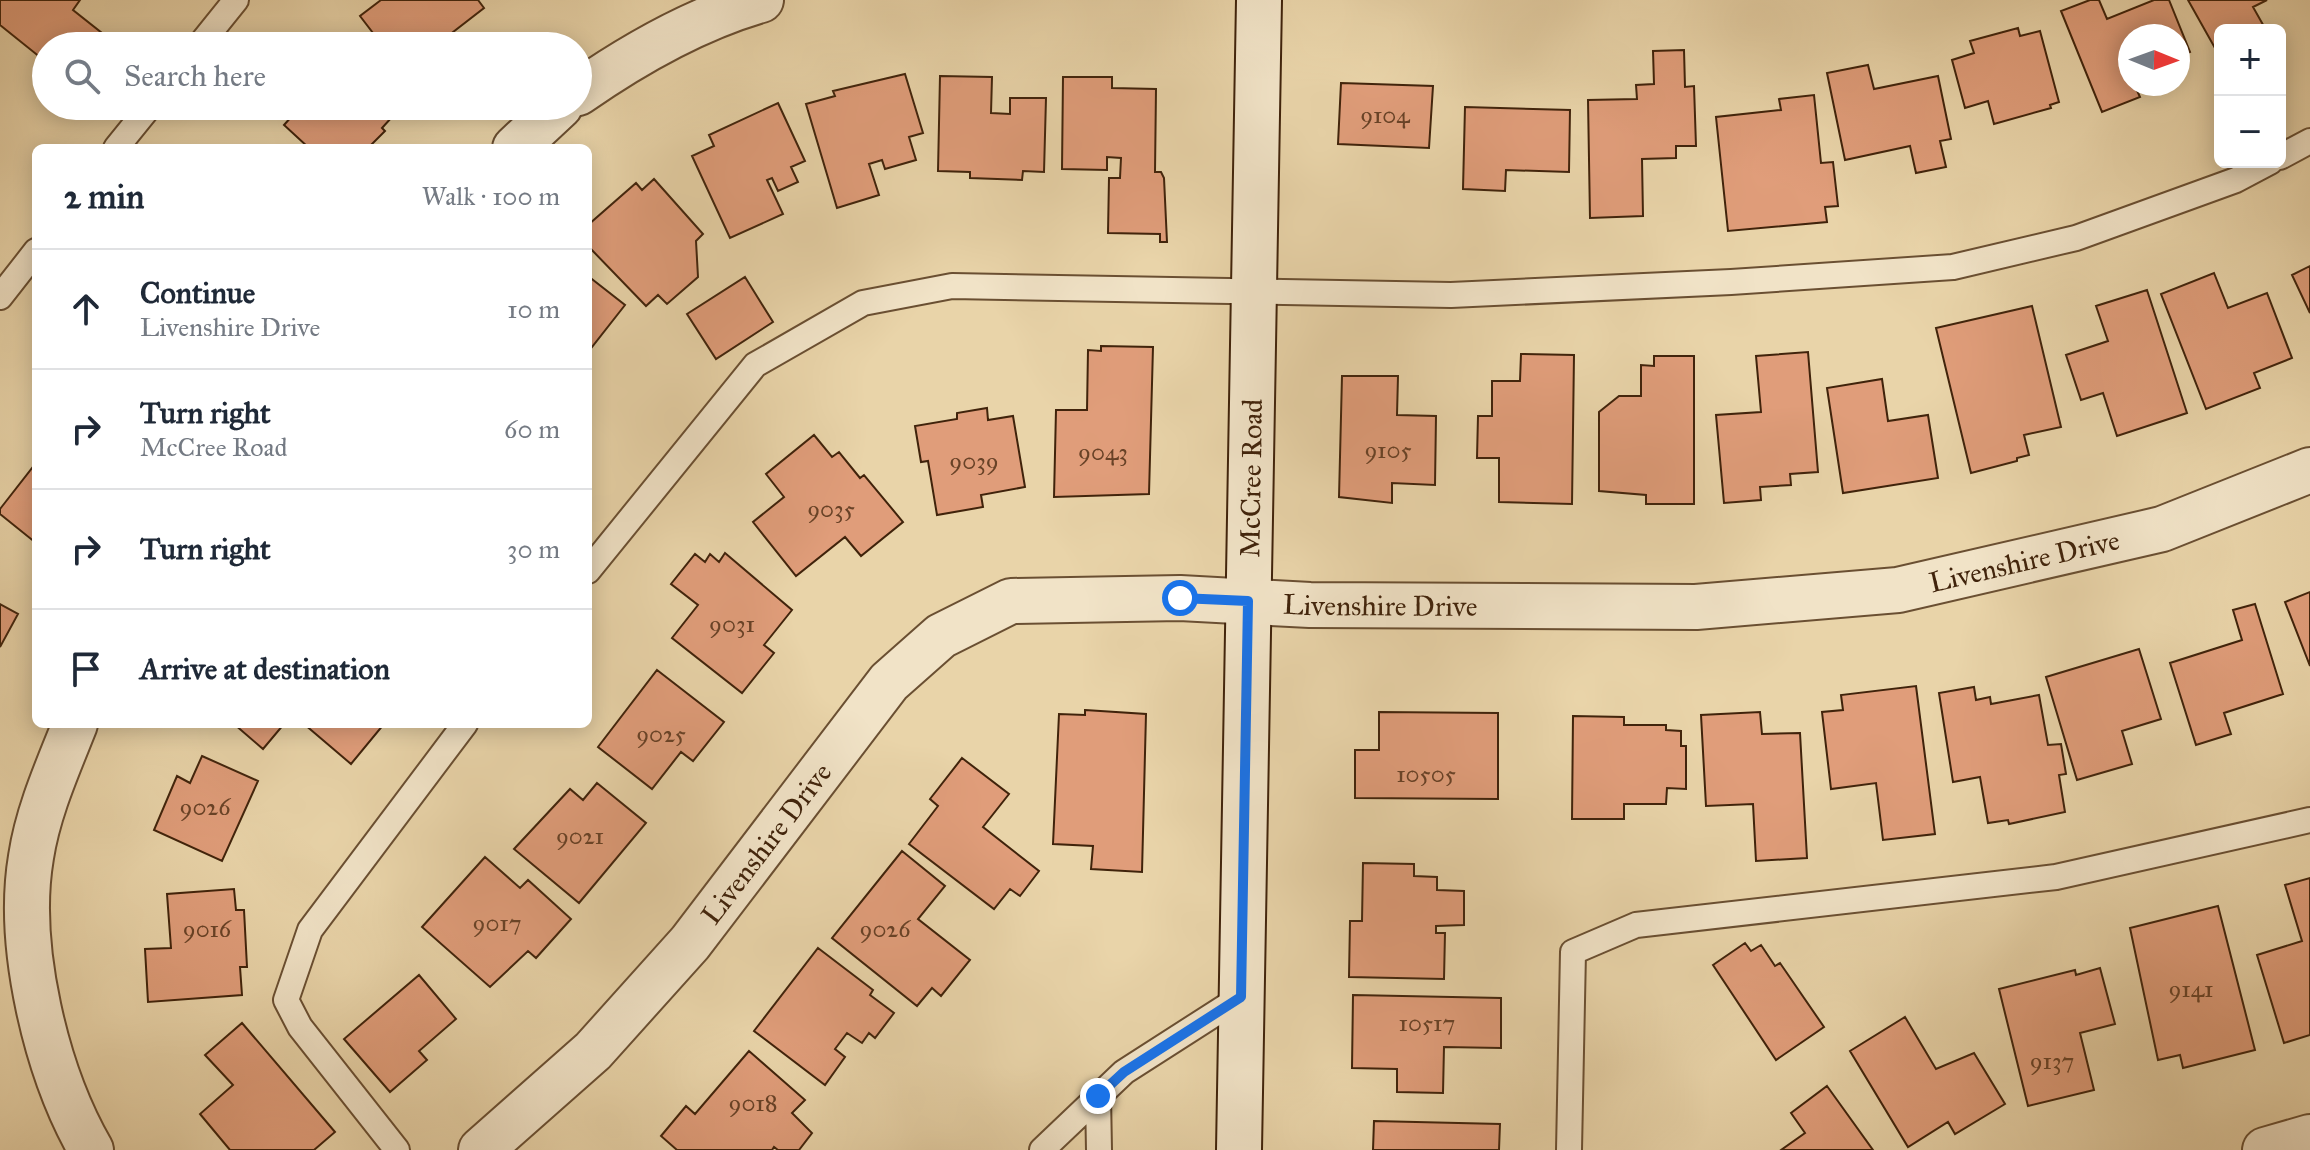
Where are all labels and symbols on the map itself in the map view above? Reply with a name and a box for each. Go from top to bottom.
north arrow [2118,24,2190,96]
house number: 9104 [1360,100,1410,130]
street label: McCree Road [1232,398,1270,558]
house number: 9105 [1364,435,1412,465]
house number: 9043 [1078,437,1128,467]
house number: 9039 [949,446,999,476]
house number: 9035 [807,494,855,524]
street label: Livenshire Drive [1926,522,2123,600]
route start [1162,580,1198,616]
street label: Livenshire Drive [1282,586,1477,623]
house number: 9031 [709,609,755,639]
house number: 9025 [636,719,686,749]
street label: Livenshire Drive [693,755,839,931]
house number: 10505 [1396,759,1456,789]
house number: 9026 [180,792,231,822]
house number: 9021 [556,821,604,851]
house number: 9017 [473,908,521,938]
house number: 9016 [183,914,232,944]
house number: 9026 [860,914,911,944]
house number: 9141 [2168,974,2214,1004]
house number: 10517 [1399,1008,1455,1038]
house number: 9137 [2030,1046,2074,1076]
route end [1080,1078,1116,1114]
house number: 9018 [729,1088,777,1118]

